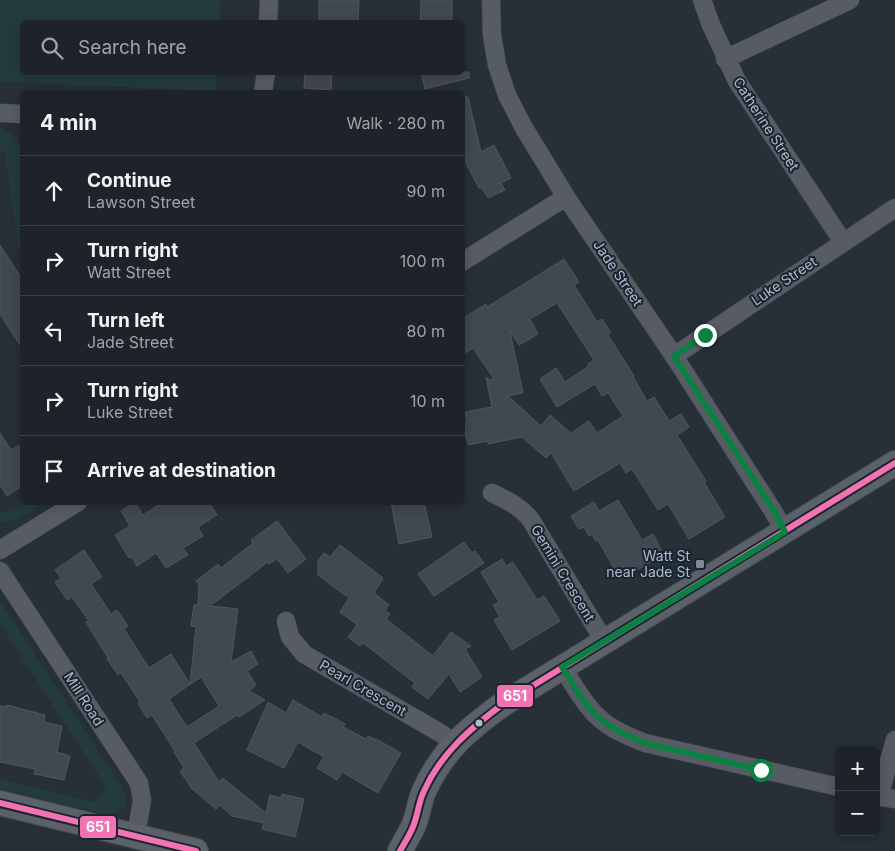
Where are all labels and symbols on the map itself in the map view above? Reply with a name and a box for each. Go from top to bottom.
street label: Catherine Street [730,74,803,174]
street label: Jade Street [590,236,647,309]
street label: Luke Street [748,252,820,309]
route end [694,324,717,347]
street label: Gemini Crescent [528,521,599,624]
place label: Watt St near Jade St [606,547,690,580]
marker: Watt St near Jade St [694,558,706,570]
street label: Pearl Crescent [317,656,410,720]
street label: Mill Road [61,669,108,729]
line badge: 651 [496,684,534,708]
text: 651 [503,687,527,704]
unlabelled marker [474,718,484,728]
route start [750,759,773,782]
line badge: 651 [79,815,117,839]
text: 651 [86,818,110,835]

